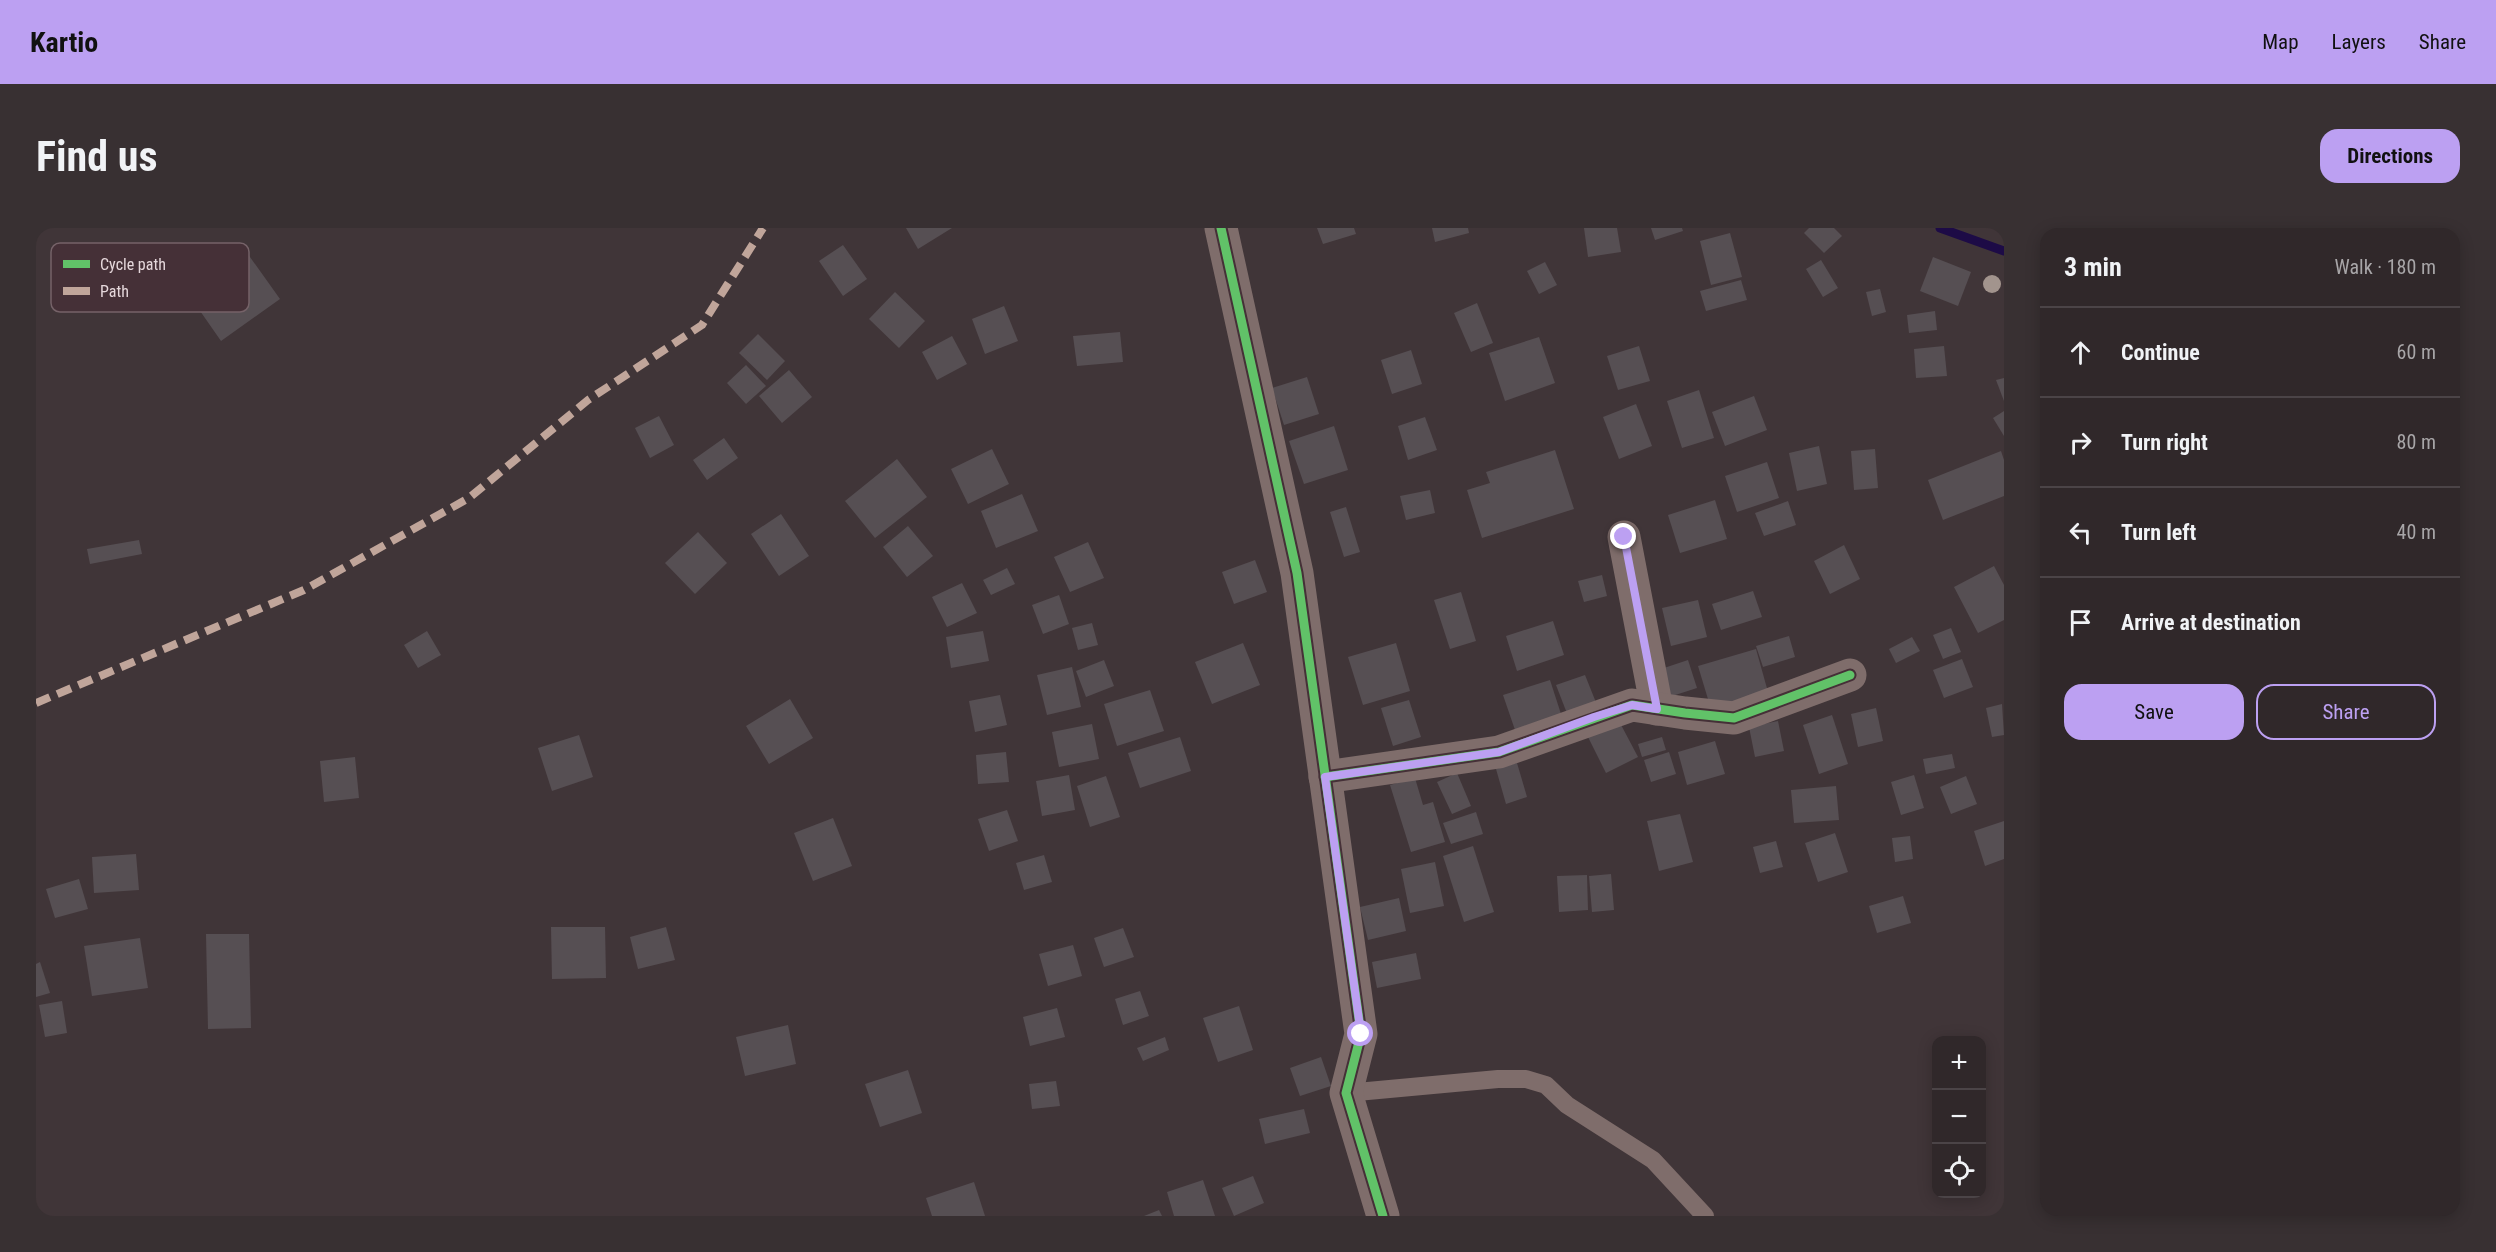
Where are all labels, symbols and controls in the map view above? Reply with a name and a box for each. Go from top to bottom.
text: Kartio [30,26,98,59]
text: Map [2262,30,2299,54]
text: Layers [2332,30,2386,54]
text: Share [2419,30,2466,54]
button: Directions [2320,129,2460,183]
text: Find us [36,132,157,181]
legend [51,243,249,312]
text: 3 min [2064,252,2122,282]
text: Cycle path [100,255,166,274]
text: Walk · 180 m [2335,255,2436,279]
text: Path [100,282,129,301]
icon: ahead [2064,336,2097,369]
text: Continue [2121,340,2200,365]
text: 60 m [2397,340,2436,364]
icon: right [2064,426,2097,459]
text: Turn right [2121,430,2208,455]
text: 80 m [2397,430,2436,454]
icon: left [2064,516,2097,549]
text: Turn left [2121,520,2196,545]
text: 40 m [2397,520,2436,544]
route end [1610,523,1636,549]
icon: arrive [2064,606,2097,639]
text: Arrive at destination [2121,610,2301,635]
button: Save [2064,684,2244,740]
button: Share [2256,684,2436,740]
route start [1347,1020,1373,1046]
map controls [1932,1036,1986,1198]
button: + [1932,1036,1986,1090]
button: − [1932,1090,1986,1144]
button: locate [1932,1144,1986,1198]

